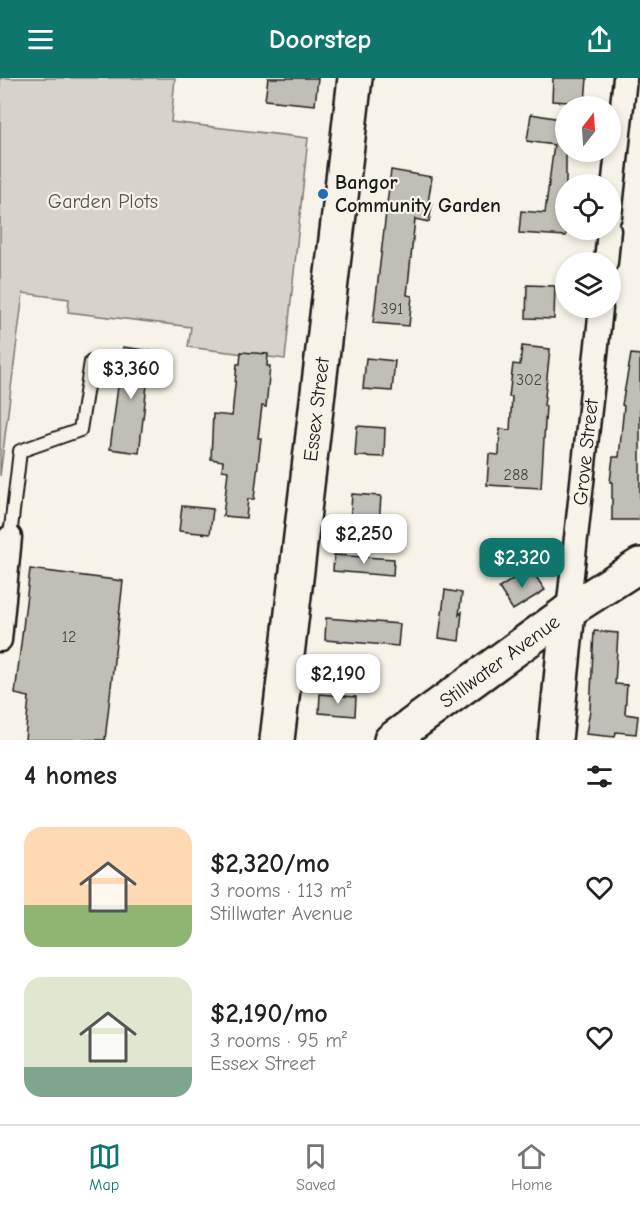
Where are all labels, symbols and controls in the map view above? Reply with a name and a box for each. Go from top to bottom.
icon: menu [24,23,57,56]
icon: share [583,23,616,56]
text: Doorstep [269,24,371,55]
north arrow [555,96,621,162]
map controls [555,96,621,318]
place label: Bangor Community Garden [335,171,501,217]
button: locate [555,174,621,240]
marker: Bangor Community Garden [316,187,330,201]
park label: Garden Plots [48,190,158,213]
button: layers [555,252,621,318]
house number: 391 [381,300,403,318]
pin: $3,360 [82,349,180,400]
street label: Essex Street [298,355,334,463]
text: $3,360 [102,357,160,380]
house number: 302 [516,371,542,389]
street label: Grove Street [568,396,603,506]
house number: 288 [504,466,528,484]
pin: $2,250 [315,514,413,565]
text: $2,250 [335,522,393,545]
pin: $2,320 [473,538,571,589]
text: $2,320 [493,546,551,569]
street label: Stillwater Avenue [435,610,564,712]
house number: 12 [62,628,76,646]
pin: $2,190 [289,654,387,705]
text: $2,190 [310,662,366,685]
icon: filters [583,760,616,793]
text: 4 homes [24,761,117,791]
text: $2,320/mo [210,849,330,879]
icon: home [72,851,144,923]
icon: heart [583,871,616,904]
text: 3 rooms · 113 m² [210,879,351,902]
text: Stillwater Avenue [210,902,353,925]
text: $2,190/mo [210,999,328,1029]
icon: home [72,1001,144,1073]
icon: heart [583,1021,616,1054]
text: 3 rooms · 95 m² [210,1029,347,1052]
text: Essex Street [210,1052,315,1075]
tab: Map [88,1140,121,1194]
tab: Saved [296,1140,336,1194]
tab: Home [511,1140,552,1194]

